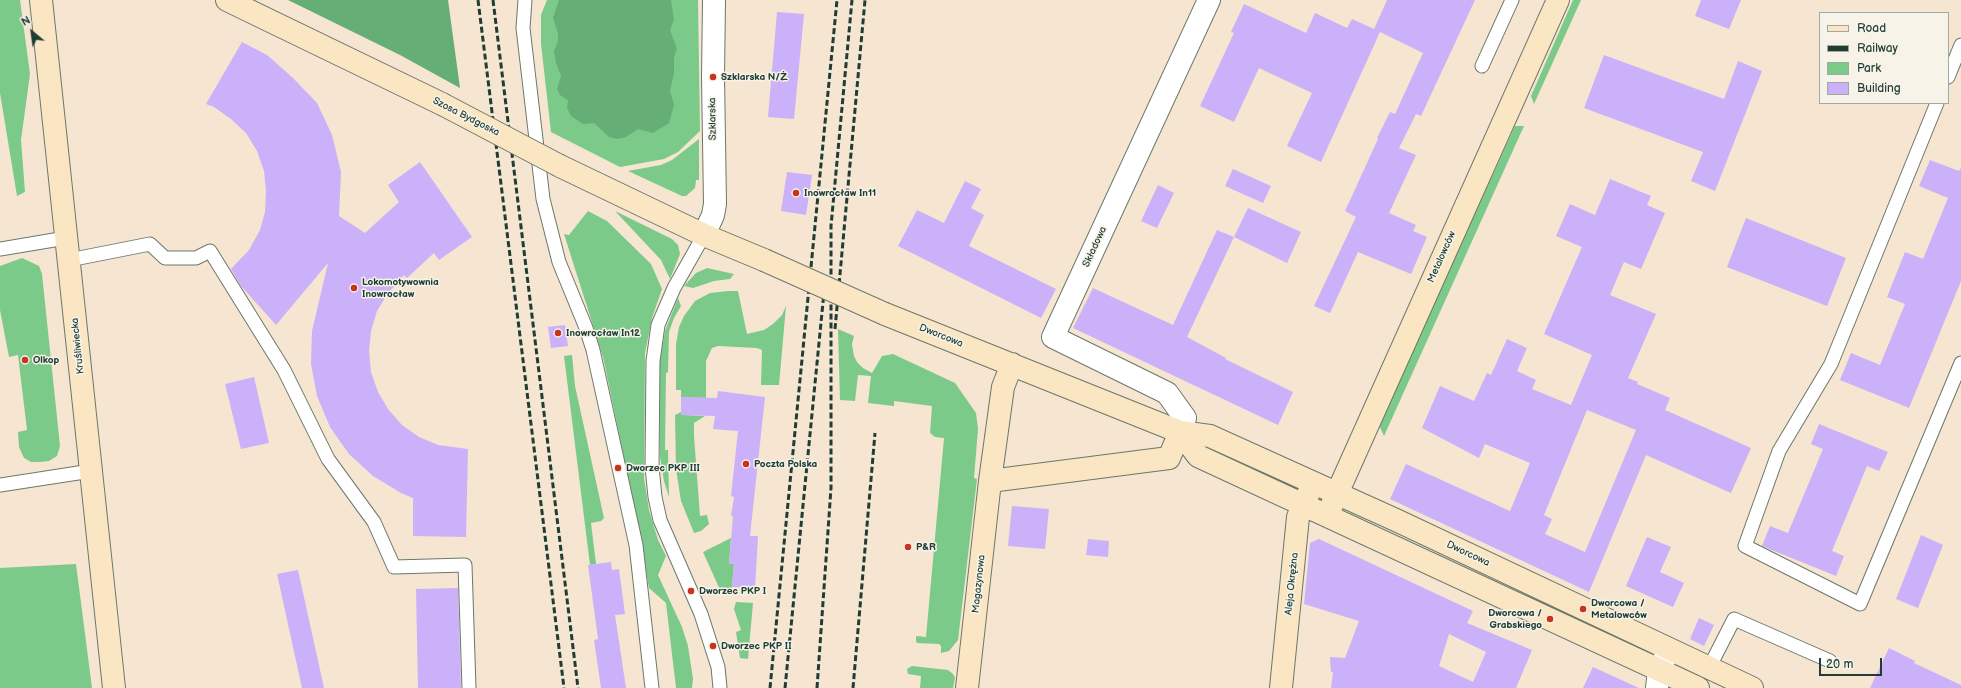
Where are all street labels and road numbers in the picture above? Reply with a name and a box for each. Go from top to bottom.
street label: Szosa Bydgoska [431,95,501,139]
street label: Szklarska [707,98,719,140]
street label: Składowa [1080,225,1110,269]
street label: Metalowców [1425,229,1459,285]
street label: Kruśliwiecka [69,317,87,375]
street label: Dworcowa [917,322,965,350]
street label: Dworcowa [1445,539,1491,569]
street label: Aleja Okrężna [1283,552,1301,616]
street label: Magazynowa [970,554,988,614]

